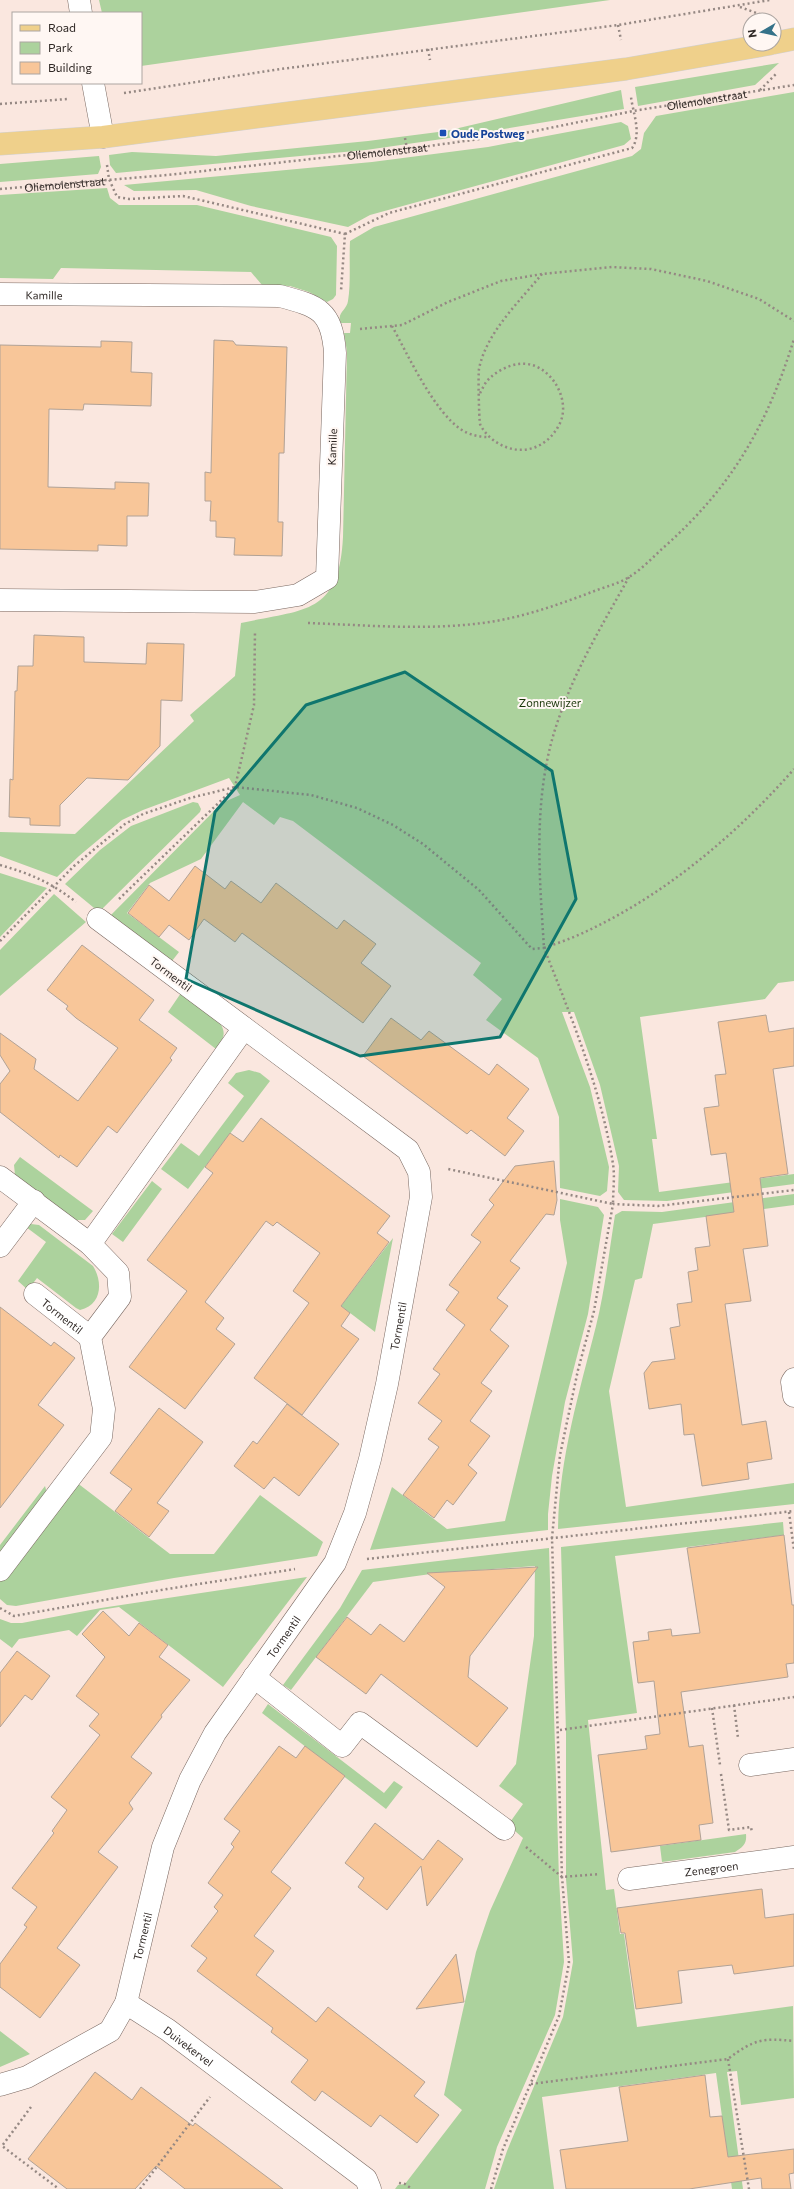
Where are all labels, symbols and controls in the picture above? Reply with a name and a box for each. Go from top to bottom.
legend [12,12,142,84]
north arrow [742,12,782,52]
text: Road [48,20,76,34]
text: N [745,29,759,39]
text: Park [48,40,74,54]
text: Building [48,60,92,74]
street label: Oliemolenstraat [666,86,748,112]
place label: Oude Postweg [451,127,524,140]
marker: Oude Postweg [438,128,448,138]
street label: Oliemolenstraat [346,140,429,162]
street label: Oliemolenstraat [24,174,106,193]
street label: Kamille [25,288,63,301]
street label: Kamille [325,428,339,466]
park label: Zonnewijzer [519,696,582,709]
street label: Tormentil [148,954,194,994]
street label: Tormentil [39,1295,86,1336]
street label: Tormentil [387,1301,408,1351]
street label: Tormentil [264,1613,302,1660]
street label: Zenegroen [684,1858,739,1878]
street label: Tormentil [130,1911,154,1962]
street label: Duivekervel [162,2023,216,2068]

